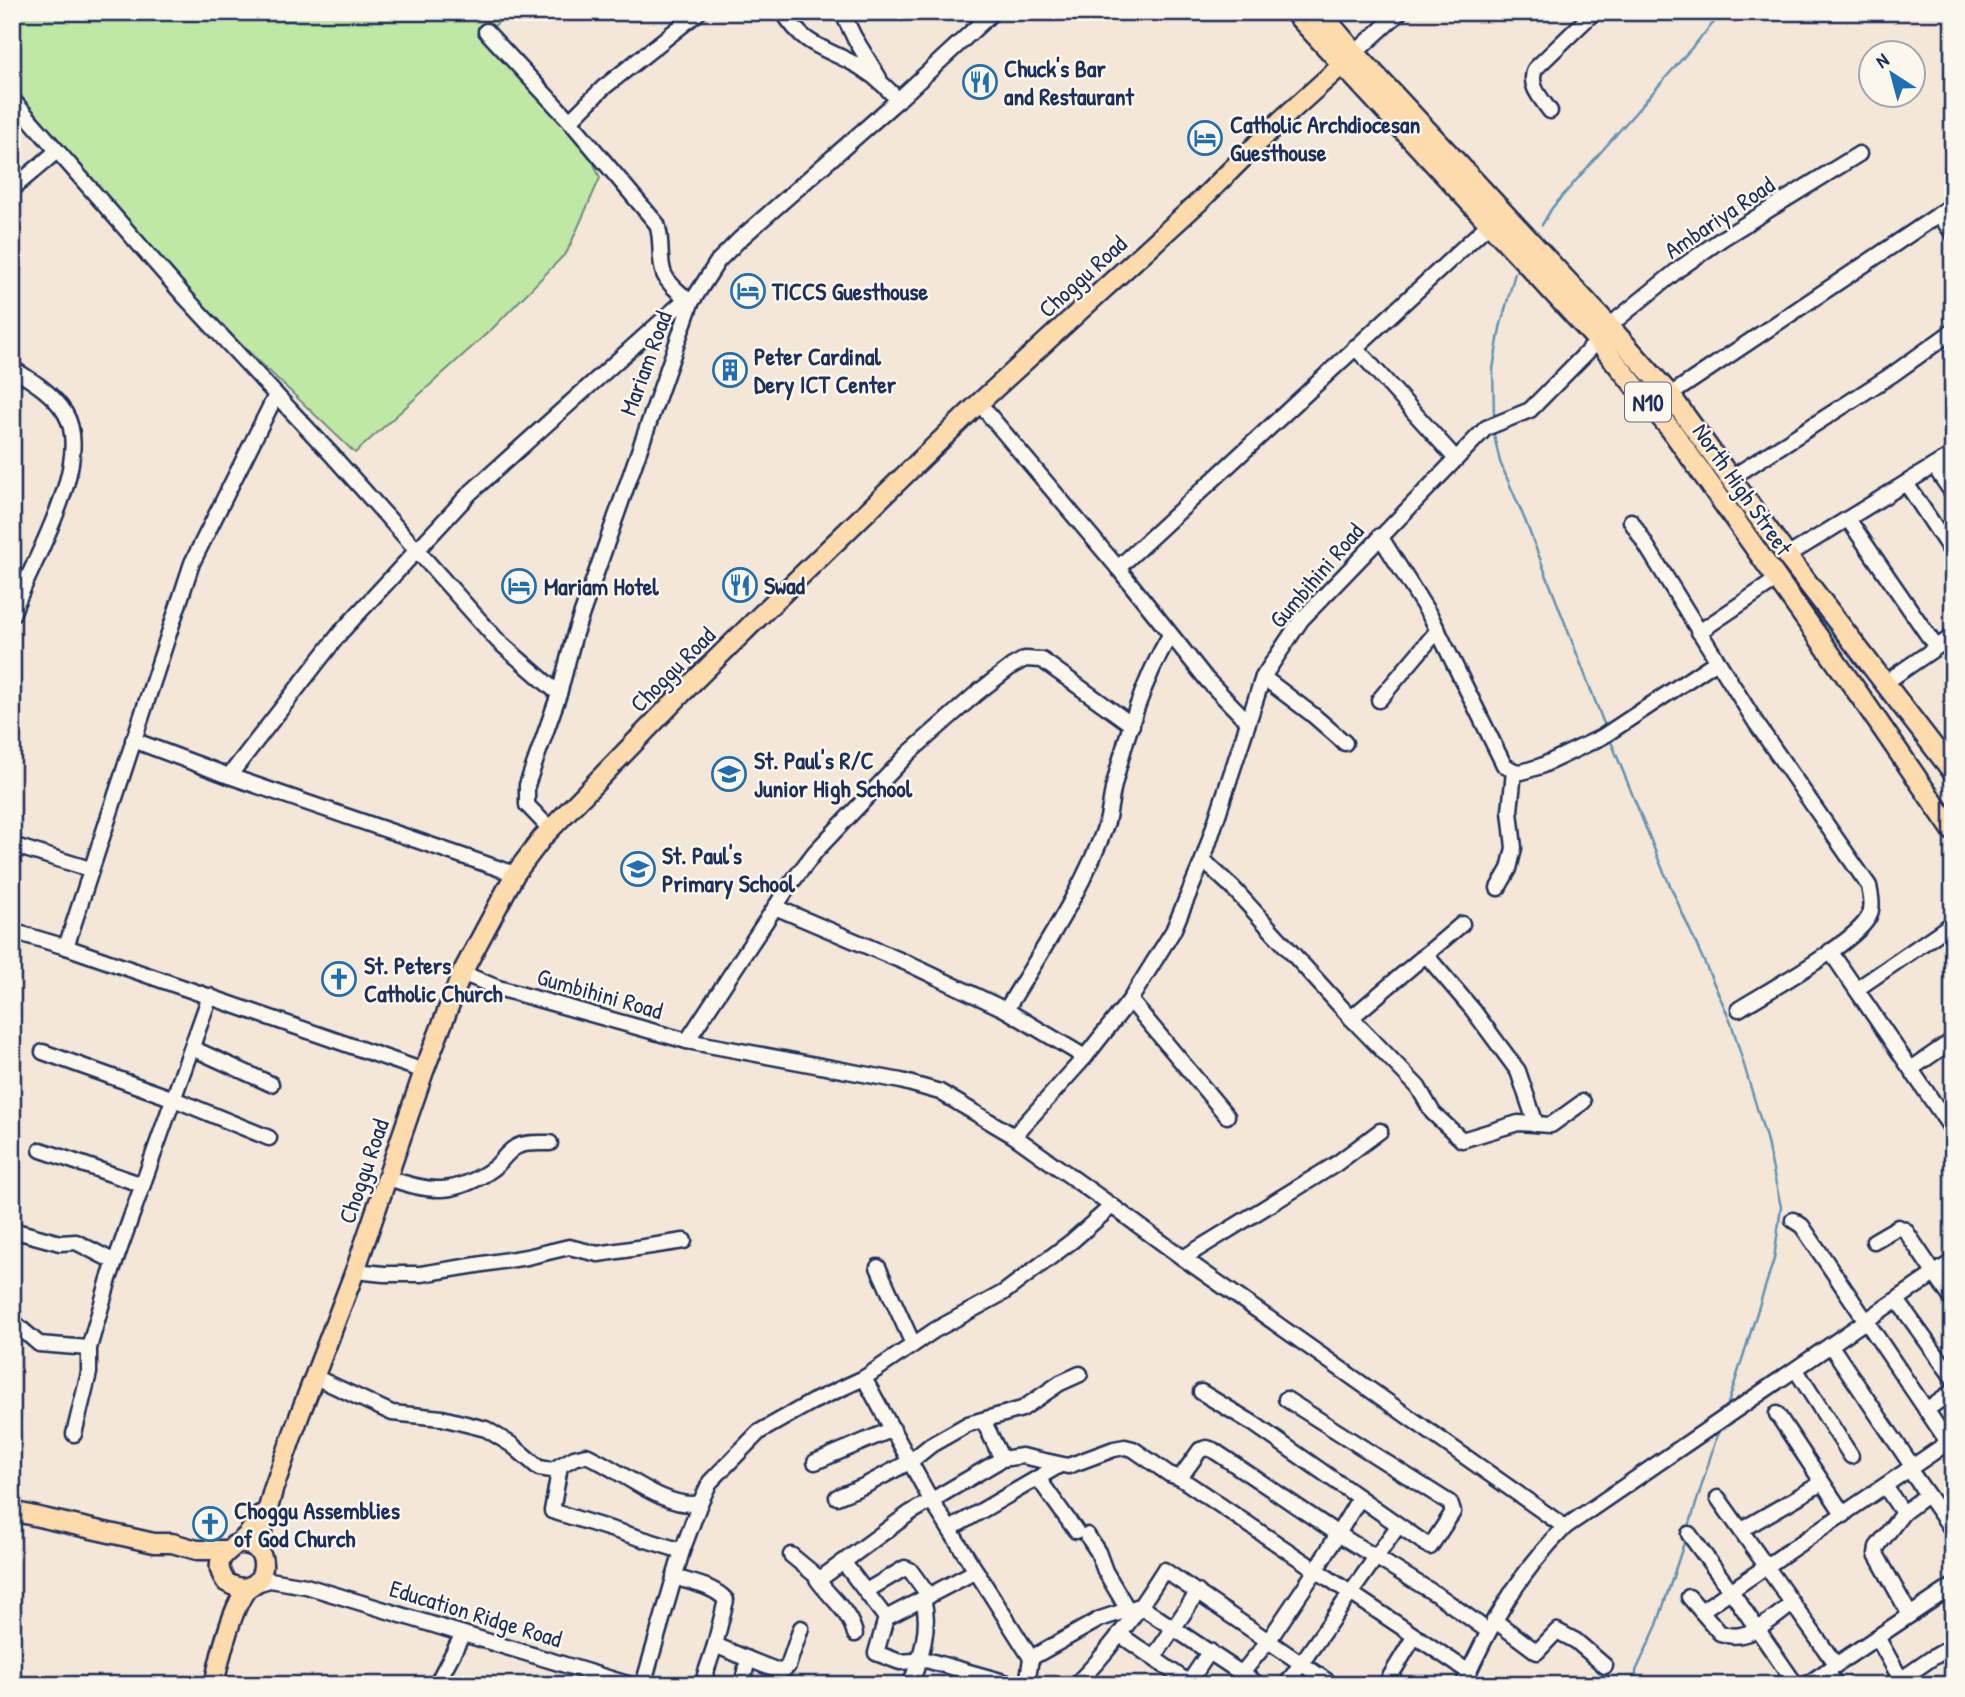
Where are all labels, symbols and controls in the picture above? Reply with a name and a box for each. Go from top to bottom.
north arrow [1856,38,1926,108]
text: N [1870,47,1894,74]
place label: Chuck's Bar and Restaurant [1004,52,1135,112]
restaurant icon: Chuck's Bar and Restaurant [961,63,999,101]
place label: Catholic Archdiocesan Guesthouse [1230,108,1420,168]
hotel icon: Catholic Archdiocesan Guesthouse [1186,119,1224,157]
street label: Ambariya Road [1658,168,1780,266]
street label: Choggu Road [1031,228,1133,324]
hotel icon: TICCS Guesthouse [729,272,767,310]
place label: TICCS Guesthouse [771,275,928,307]
street label: Mariam Road [611,306,679,420]
place label: Peter Cardinal Dery ICT Center [754,340,897,401]
building icon: Peter Cardinal Dery ICT Center [711,351,749,389]
road number: N10 [1625,382,1671,422]
street label: North High Street [1686,417,1801,562]
street label: Gumbihini Road [1262,516,1370,634]
restaurant icon: Swad [721,566,759,604]
hotel icon: Mariam Hotel [500,567,538,605]
place label: Swad [764,569,806,601]
place label: Mariam Hotel [544,570,659,602]
street label: Choggu Road [622,619,722,719]
place label: St. Paul's R/C Junior High School [754,744,913,805]
school or university icon: St. Paul's R/C Junior High School [710,755,748,793]
place label: St. Paul's Primary School [662,839,796,900]
school or university icon: St. Paul's Primary School [619,850,657,888]
place label: St. Peters Catholic Church [364,949,503,1009]
church icon: St. Peters Catholic Church [320,960,358,998]
street label: Gumbihini Road [533,960,667,1026]
street label: Choggu Road [330,1114,396,1228]
place label: Choggu Assemblies of God Church [234,1494,400,1554]
church icon: Choggu Assemblies of God Church [191,1505,229,1543]
street label: Education Ridge Road [386,1572,566,1654]

